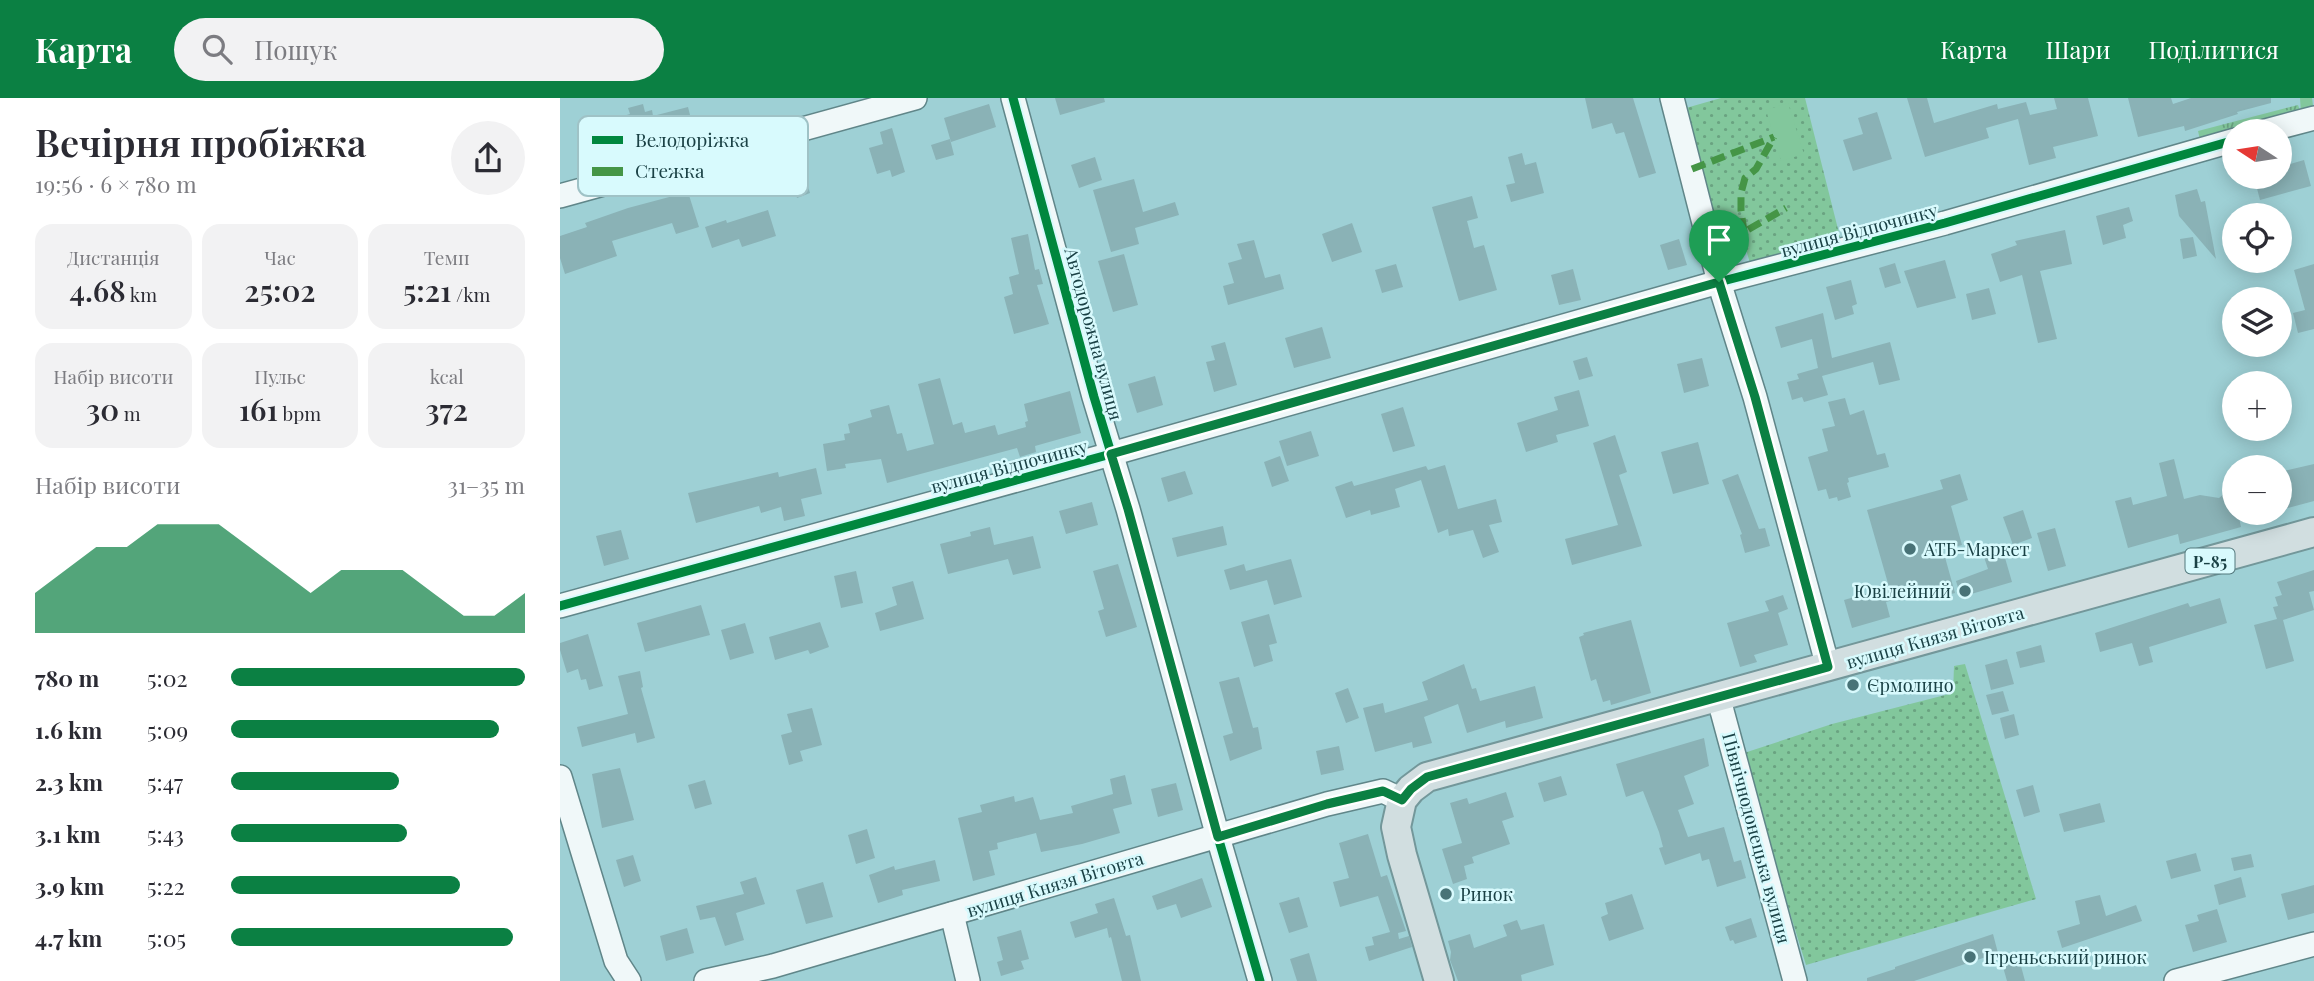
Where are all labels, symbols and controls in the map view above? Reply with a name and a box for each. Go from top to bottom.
search box [174,18,664,81]
text: Карта [35,27,132,71]
icon: search [198,30,236,68]
text: Пошук [254,32,337,67]
text: Карта [1940,33,2008,65]
text: Шари [2046,33,2111,65]
text: Поділитися [2149,33,2279,65]
text: Вечірня пробіжка [35,116,366,167]
legend [578,116,808,196]
north arrow [2222,119,2292,189]
map controls [2222,119,2292,525]
button: share [451,121,525,195]
text: Велодоріжка [635,126,750,152]
text: Стежка [635,157,705,183]
text: 19:56 · 6 × 780 m [35,168,197,199]
street label: вулиця Відпочинку [1778,198,1940,262]
button: locate [2222,203,2292,273]
pin [1689,210,1749,282]
icon: arrive [1700,221,1738,259]
text: Дистанція [67,244,159,270]
text: Час [264,244,296,270]
text: Темп [424,244,470,270]
street label: Автодорожна вулиця [1059,244,1129,423]
text: 4.68 [69,270,126,310]
text: 25:02 [244,270,316,310]
text: 5:21 [403,270,451,310]
text: km [126,281,157,307]
text: /km [451,281,490,307]
button: layers [2222,287,2292,357]
text: Набір висоти [53,363,173,389]
text: Пульс [254,363,306,389]
text: kcal [430,363,464,389]
button: + [2222,371,2292,441]
text: 30 [86,389,119,429]
text: 161 [239,389,278,429]
text: 372 [425,389,468,429]
text: m [119,400,141,426]
text: bpm [278,400,321,426]
street label: вулиця Відпочинку [928,434,1090,498]
button: − [2222,455,2292,525]
text: Набір висоти [35,469,180,500]
text: 31–35 m [448,469,525,500]
place label: АТБ-Маркет [1923,537,2030,561]
marker: АТБ-Маркет [1902,541,1918,557]
road number: Р-85 [2186,548,2234,574]
place label: Ювілейний [1854,579,1951,603]
marker: Ювілейний [1957,583,1973,599]
street label: вулиця Князя Вітовта [1843,600,2027,674]
text: 780 m [35,662,99,693]
text: 5:02 [147,662,187,693]
place label: Єрмолино [1867,673,1954,697]
marker: Єрмолино [1845,677,1861,693]
text: 1.6 km [35,714,102,745]
text: 5:09 [147,714,188,745]
street label: Північнодонецька вулиця [1717,730,1797,946]
text: 2.3 km [35,766,103,797]
text: 5:47 [147,766,183,797]
text: 3.1 km [35,818,101,849]
text: 5:43 [147,818,184,849]
street label: вулиця Князя Вітовта [964,846,1146,922]
text: 3.9 km [35,870,104,901]
text: 5:22 [147,870,185,901]
place label: Ринок [1460,882,1513,906]
marker: Ринок [1438,886,1454,902]
text: 4.7 km [35,922,102,953]
text: 5:05 [147,922,186,953]
place label: Ігреньський ринок [1984,945,2147,969]
marker: Ігреньський ринок [1962,949,1978,965]

